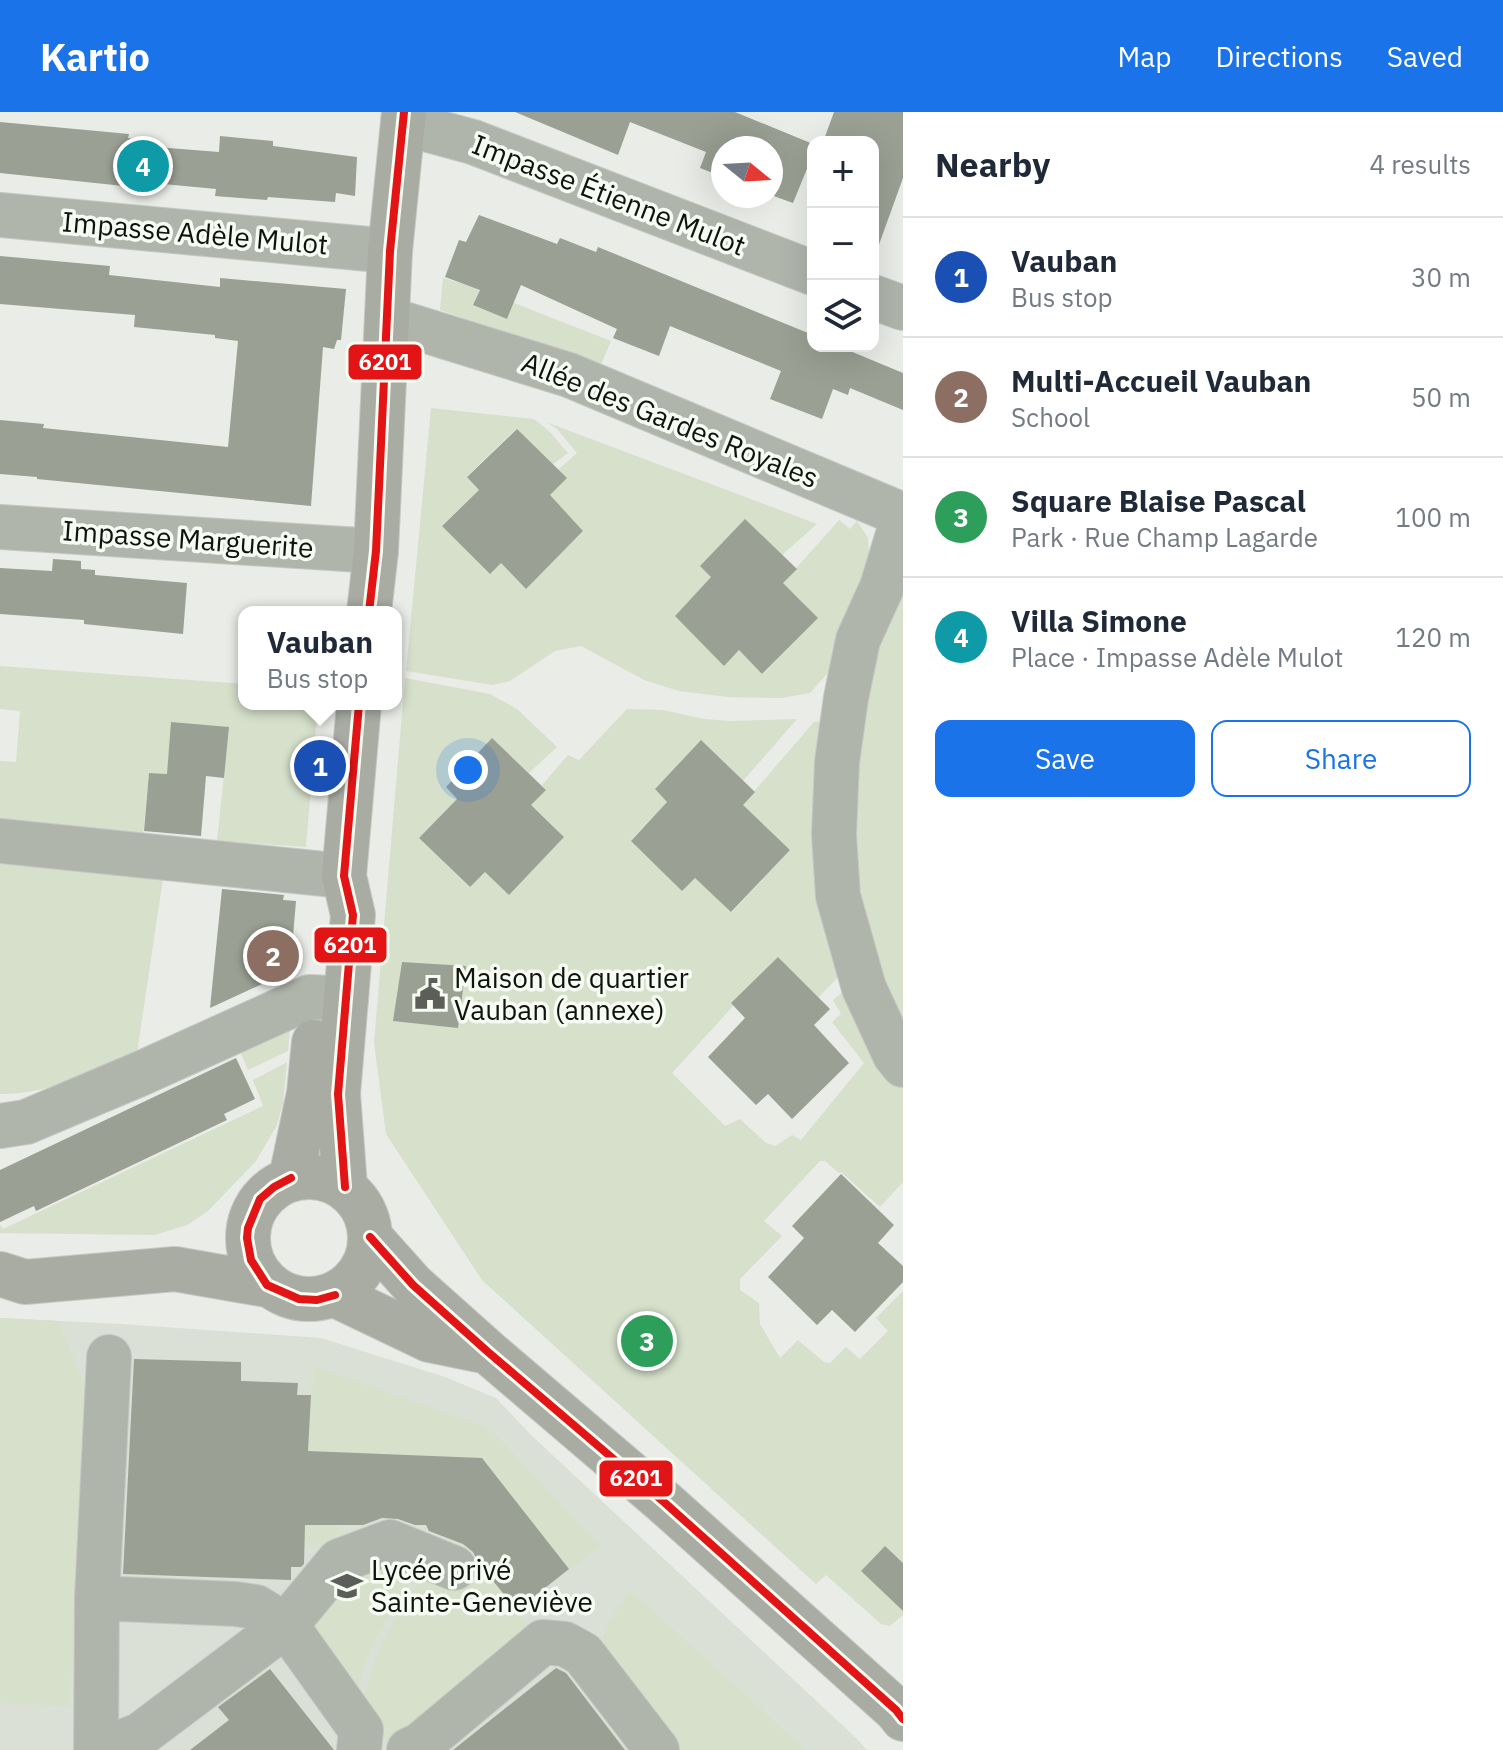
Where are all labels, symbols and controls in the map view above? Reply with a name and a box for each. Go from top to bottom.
text: Kartio [40,32,150,81]
text: Map [1117,38,1171,75]
text: Directions [1215,38,1343,75]
text: Saved [1387,38,1463,75]
street label: Impasse Étienne Mulot [467,125,751,264]
pin: 4 [117,136,169,196]
north arrow [711,136,783,208]
map controls [807,136,879,352]
button: + [807,136,879,208]
text: Nearby [935,142,1050,186]
text: 4 results [1369,147,1471,181]
street label: Impasse Adèle Mulot [61,202,330,263]
button: − [807,208,879,280]
text: Vauban [1011,241,1117,280]
text: 1 [953,260,969,294]
text: 30 m [1411,260,1471,294]
button: layers [807,280,879,352]
text: Bus stop [1011,280,1113,314]
line badge: 6201 [347,343,423,381]
street label: Allée des Gardes Royales [516,343,824,496]
text: 6201 [359,347,411,376]
text: Multi-Accueil Vauban [1011,361,1311,400]
text: 2 [953,380,969,414]
text: 50 m [1411,380,1471,414]
text: School [1011,400,1090,434]
text: Square Blaise Pascal [1011,481,1306,520]
text: 3 [953,500,969,534]
text: 100 m [1395,500,1471,534]
street label: Impasse Marguerite [61,511,315,566]
text: Park · Rue Champ Lagarde [1011,520,1318,554]
text: Villa Simone [1011,601,1187,640]
popup [238,606,402,710]
text: 4 [953,620,969,654]
text: 120 m [1395,620,1471,654]
text: Vauban [267,622,373,661]
text: Place · Impasse Adèle Mulot [1011,640,1343,674]
text: Bus stop [267,661,368,695]
button: Save [935,720,1195,797]
button: Share [1211,720,1471,797]
pin: 1 [294,736,346,796]
your location [448,750,488,790]
pin: 2 [247,926,299,986]
line badge: 6201 [313,926,388,964]
text: 6201 [324,930,376,959]
place label: Maison de quartier Vauban (annexe) [454,959,689,1028]
public building icon: Maison de quartier Vauban (annexe) [413,977,447,1011]
pin: 3 [621,1311,673,1371]
line badge: 6201 [598,1459,674,1498]
text: 6201 [610,1463,662,1492]
place label: Lycée privé Sainte-Geneviève [371,1551,593,1620]
school or university icon: Lycée privé Sainte-Geneviève [330,1569,364,1603]

